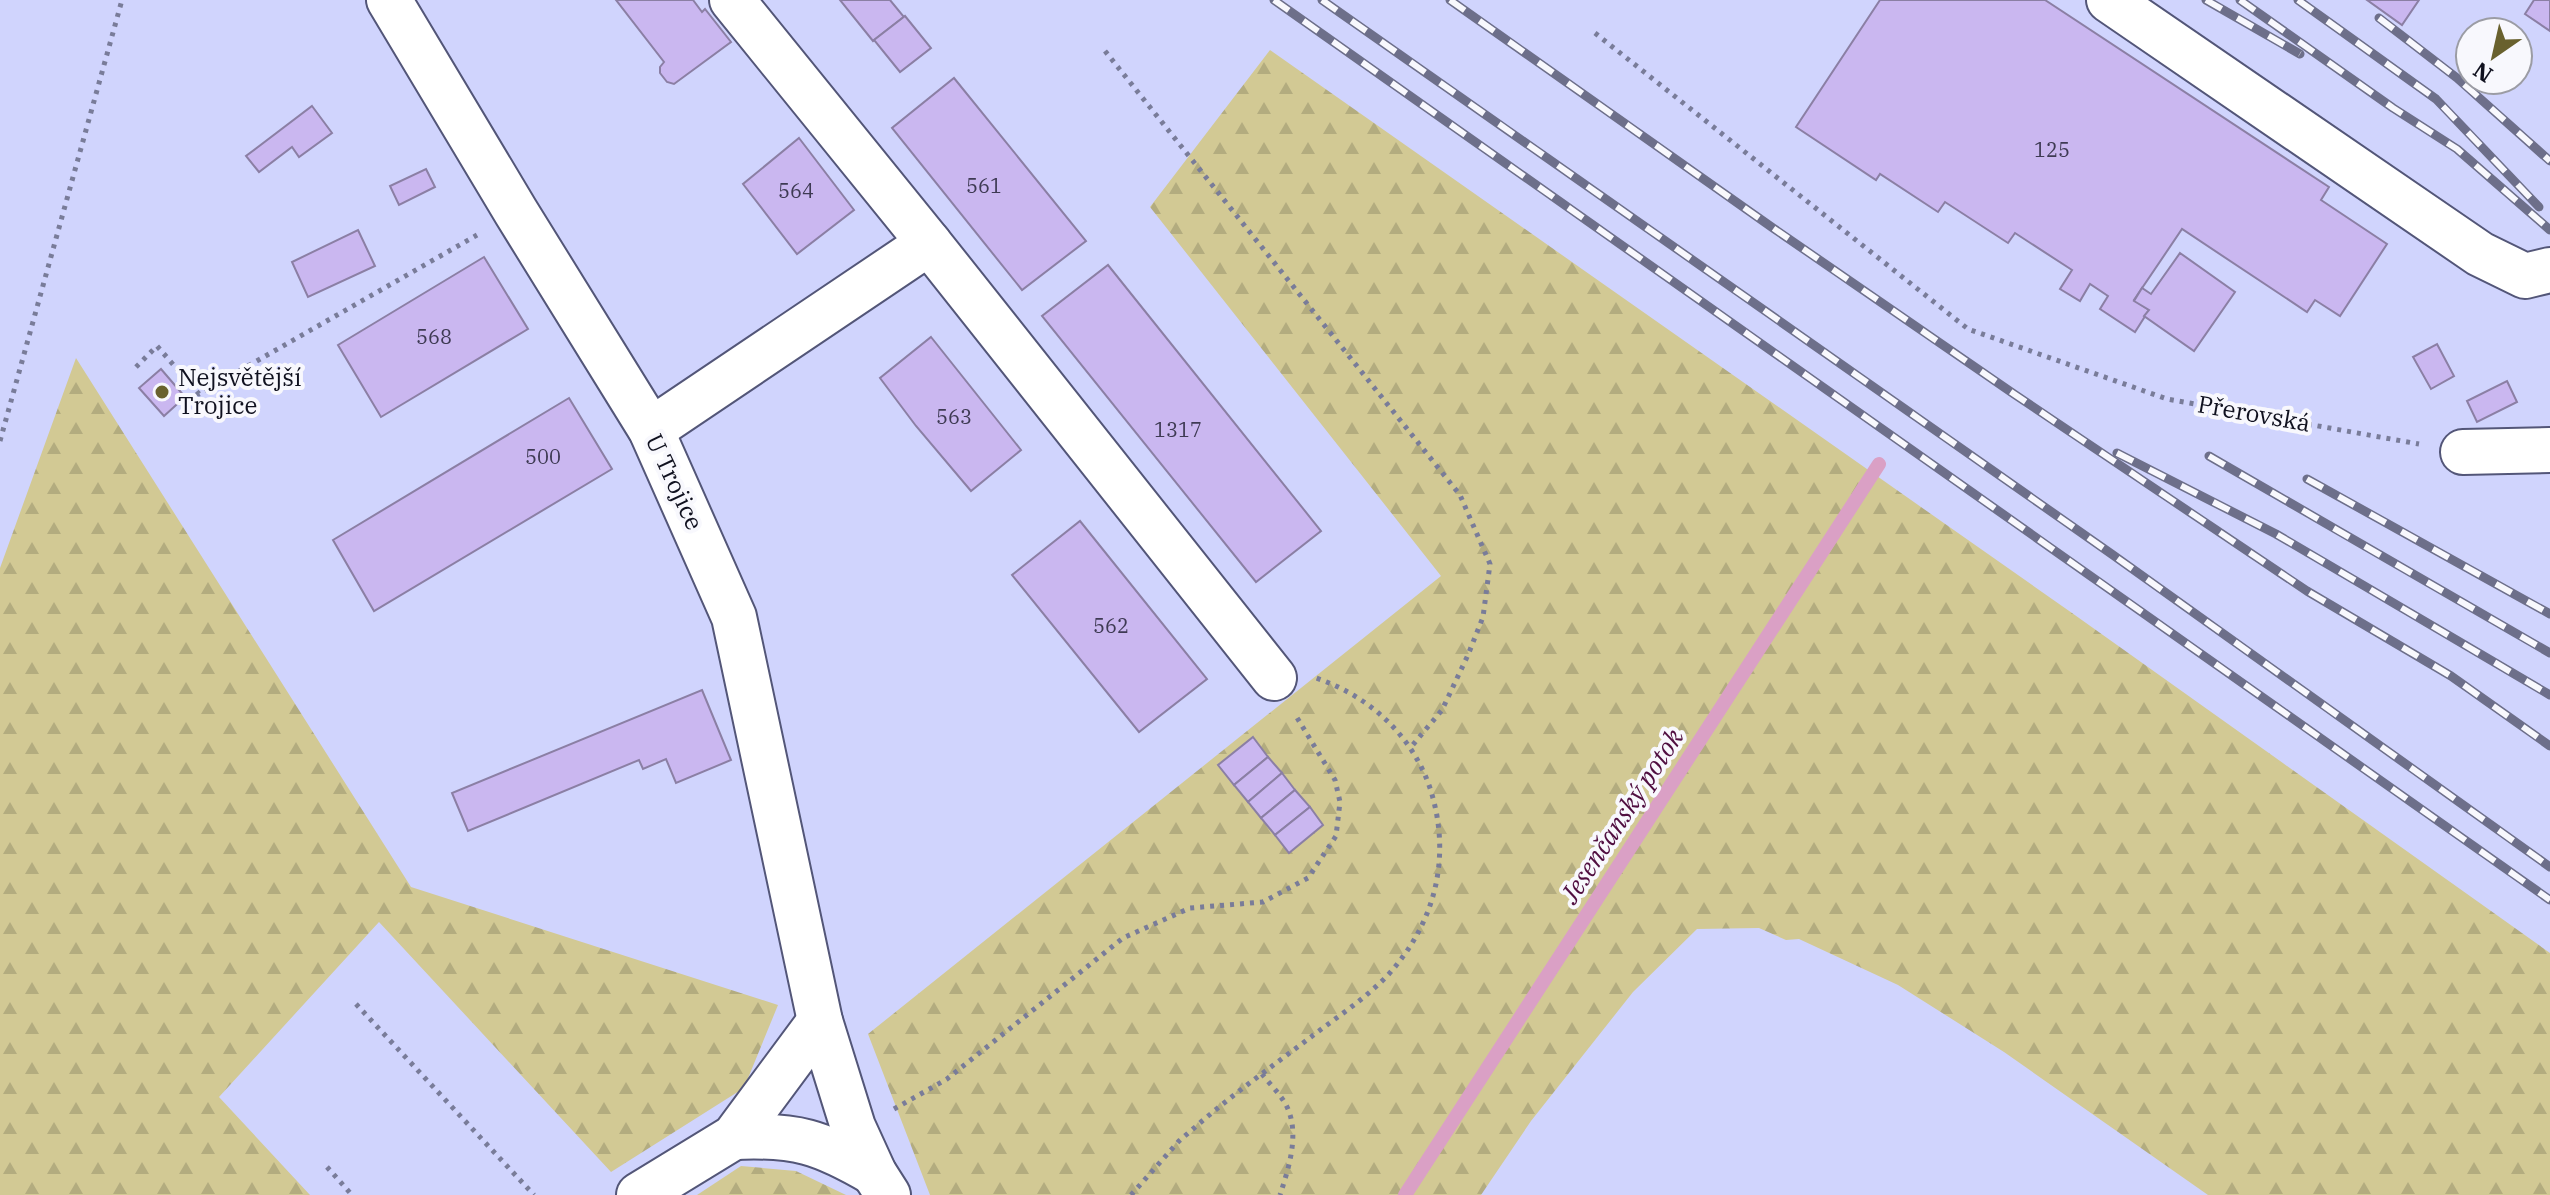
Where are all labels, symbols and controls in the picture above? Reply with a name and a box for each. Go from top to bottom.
north arrow [2454,16,2534,96]
text: N [2467,56,2498,90]
house number: 125 [2034,136,2070,163]
house number: 561 [966,172,1002,199]
house number: 564 [778,177,814,204]
house number: 568 [416,323,452,350]
place label: Nejsvětější Trojice [178,361,302,421]
marker: Nejsvětější Trojice [153,383,171,401]
street label: Přerovská [2195,387,2313,439]
house number: 563 [936,403,972,430]
house number: 1317 [1154,416,1202,443]
street label: U Trojice [639,428,711,535]
house number: 500 [525,443,561,470]
house number: 562 [1093,612,1129,639]
water label: Jesenčanský potok [1551,721,1691,910]

